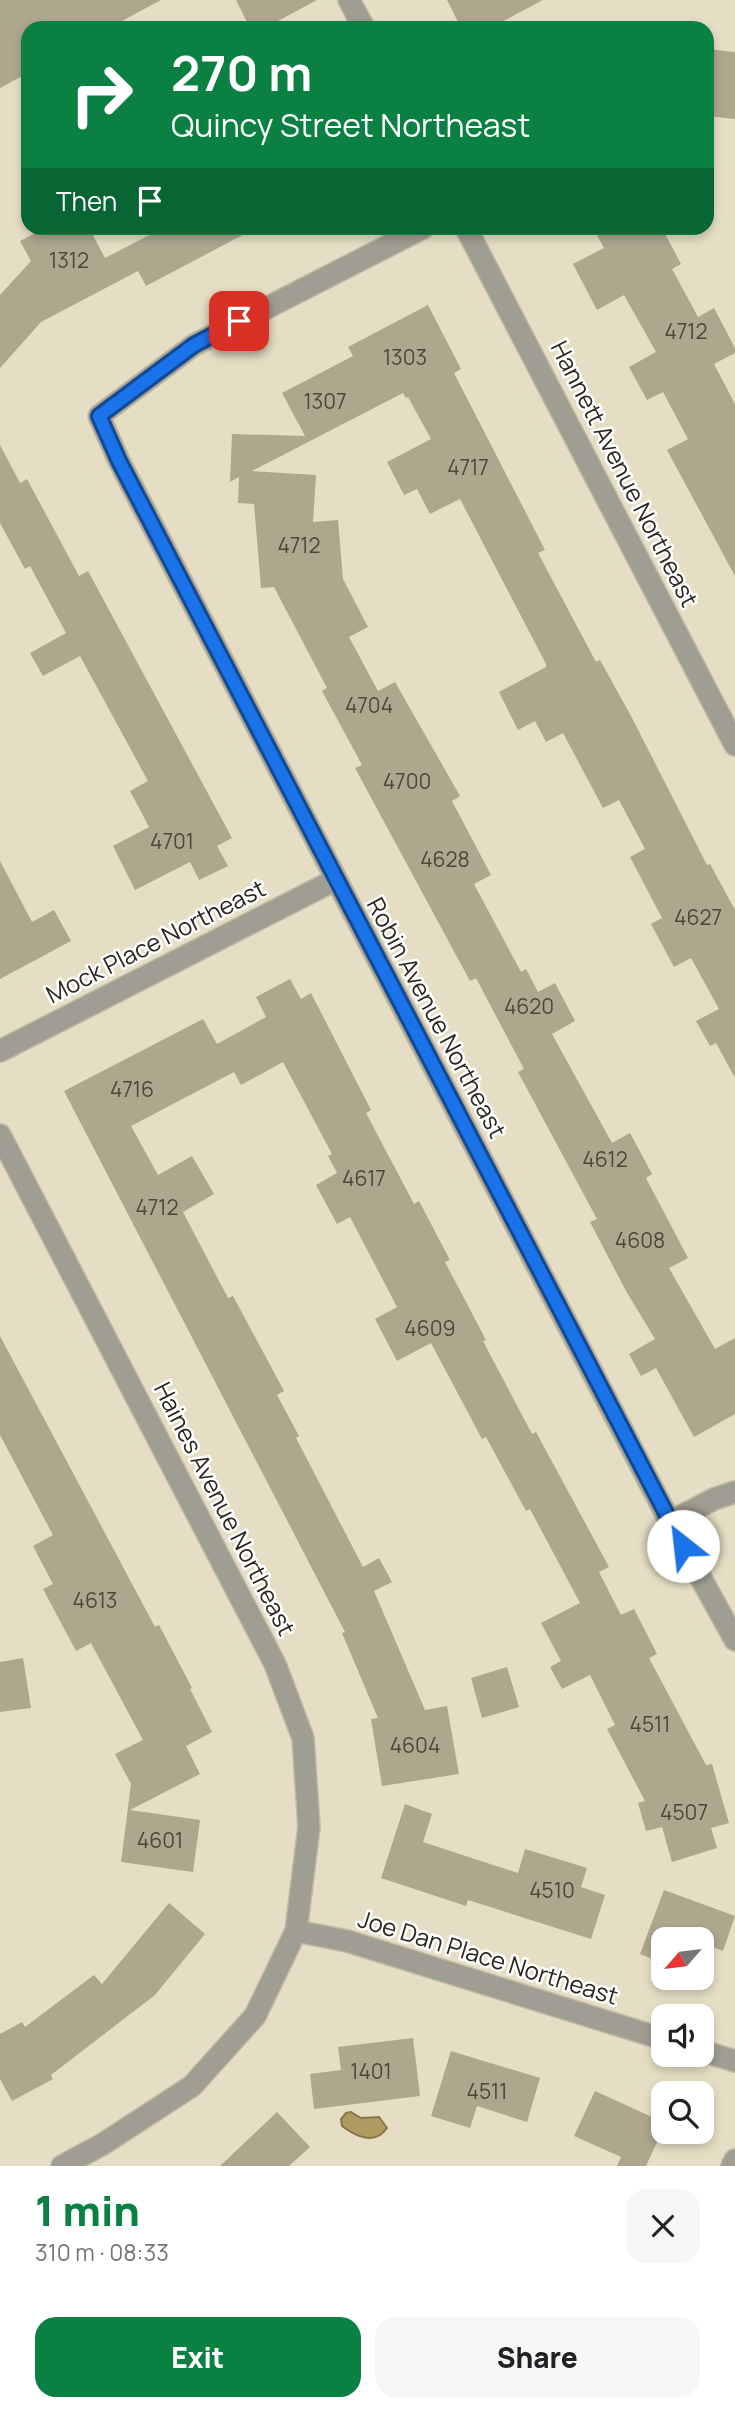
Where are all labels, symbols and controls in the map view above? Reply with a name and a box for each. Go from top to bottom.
text: 270 m [171,39,312,106]
icon: right [56,49,147,140]
text: Quincy Street Northeast [171,103,530,147]
icon: arrive [131,182,169,220]
text: Then [56,183,117,219]
house number: 1312 [49,246,89,274]
pin [209,291,269,351]
icon: arrive [220,302,258,340]
house number: 4712 [664,317,708,345]
street label: Hannett Avenue Northeast [544,335,707,612]
house number: 1303 [383,343,427,371]
house number: 1307 [303,387,347,415]
house number: 4717 [447,453,489,481]
house number: 4712 [277,531,321,559]
house number: 4704 [345,691,393,719]
house number: 4700 [383,767,431,795]
house number: 4701 [150,827,194,855]
house number: 4628 [420,845,470,873]
street label: Mock Place Northeast [40,871,271,1010]
street label: Robin Avenue Northeast [360,891,515,1143]
house number: 4627 [674,903,722,931]
house number: 4620 [504,992,554,1020]
house number: 4716 [110,1075,154,1103]
house number: 4612 [582,1145,628,1173]
house number: 4617 [342,1164,386,1192]
house number: 4712 [135,1193,179,1221]
house number: 4608 [615,1226,665,1254]
house number: 4609 [404,1314,456,1342]
street label: Haines Avenue Northeast [147,1376,304,1641]
position arrow [646,1509,720,1583]
house number: 4613 [73,1586,117,1614]
house number: 4511 [630,1710,670,1738]
house number: 4604 [390,1731,440,1759]
house number: 4507 [660,1798,708,1826]
house number: 4601 [137,1826,183,1854]
house number: 4510 [529,1876,575,1904]
street label: Joe Dan Place Northeast [354,1901,623,2012]
north arrow [651,1927,714,1990]
map controls [651,1927,714,2144]
button: sound [651,2004,714,2067]
house number: 1401 [350,2057,392,2085]
house number: 4511 [467,2077,507,2105]
button: search [651,2081,714,2144]
text: 1 min [35,2181,140,2239]
button: close [626,2189,700,2263]
text: 310 m · 08:33 [35,2236,169,2268]
button: Exit [35,2317,361,2397]
button: Share [375,2317,700,2397]

